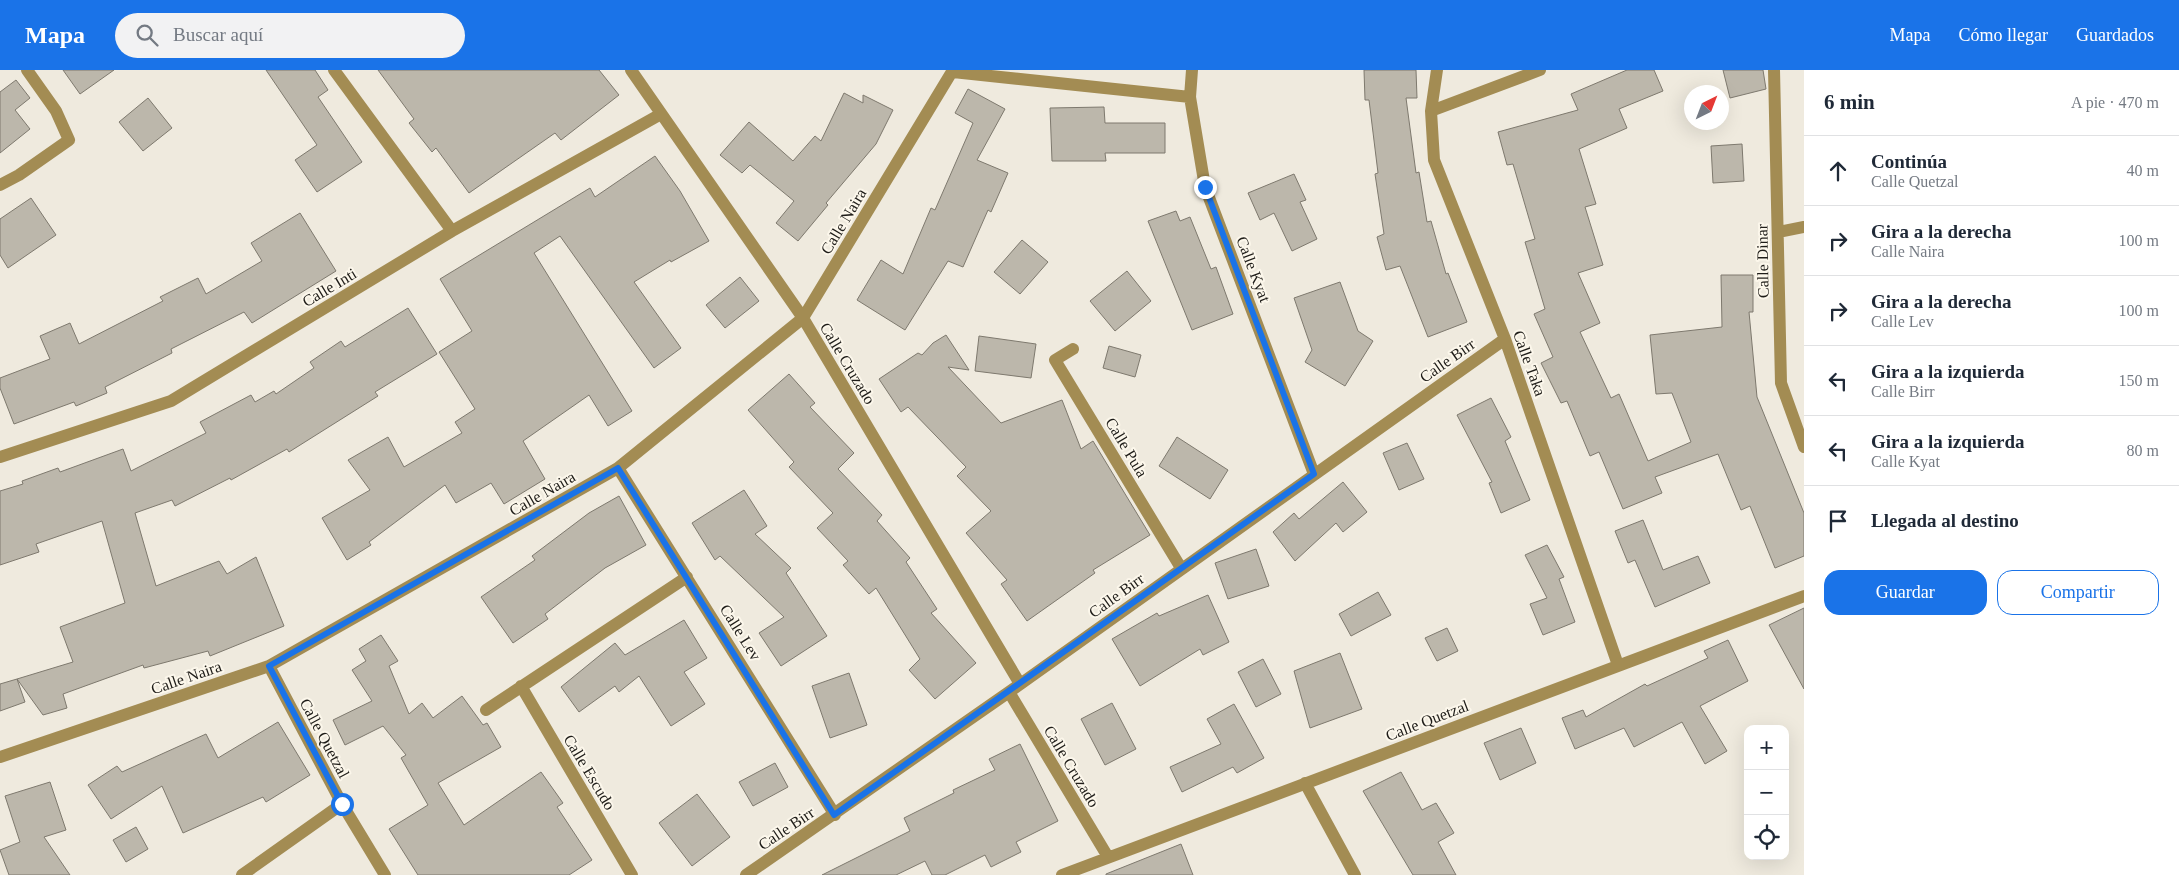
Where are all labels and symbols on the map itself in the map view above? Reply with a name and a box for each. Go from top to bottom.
north arrow [1684,85,1729,130]
route end [1194,176,1217,199]
street label: Calle Naira [817,185,870,257]
street label: Calle Dinar [1753,223,1772,298]
street label: Calle Kyat [1232,234,1274,305]
street label: Calle Inti [299,264,360,310]
street label: Calle Cruzado [817,319,879,407]
street label: Calle Taka [1510,328,1549,398]
street label: Calle Birr [1416,335,1479,386]
street label: Calle Pula [1102,414,1151,480]
street label: Calle Naira [506,468,578,519]
street label: Calle Birr [1086,569,1148,621]
street label: Calle Lev [717,601,764,663]
street label: Calle Naira [149,658,224,697]
street label: Calle Quetzal [297,696,353,781]
street label: Calle Quetzal [1383,697,1472,744]
street label: Calle Cruzado [1041,722,1103,810]
street label: Calle Escudo [560,732,619,813]
route start [331,793,354,816]
street label: Calle Birr [755,803,818,853]

